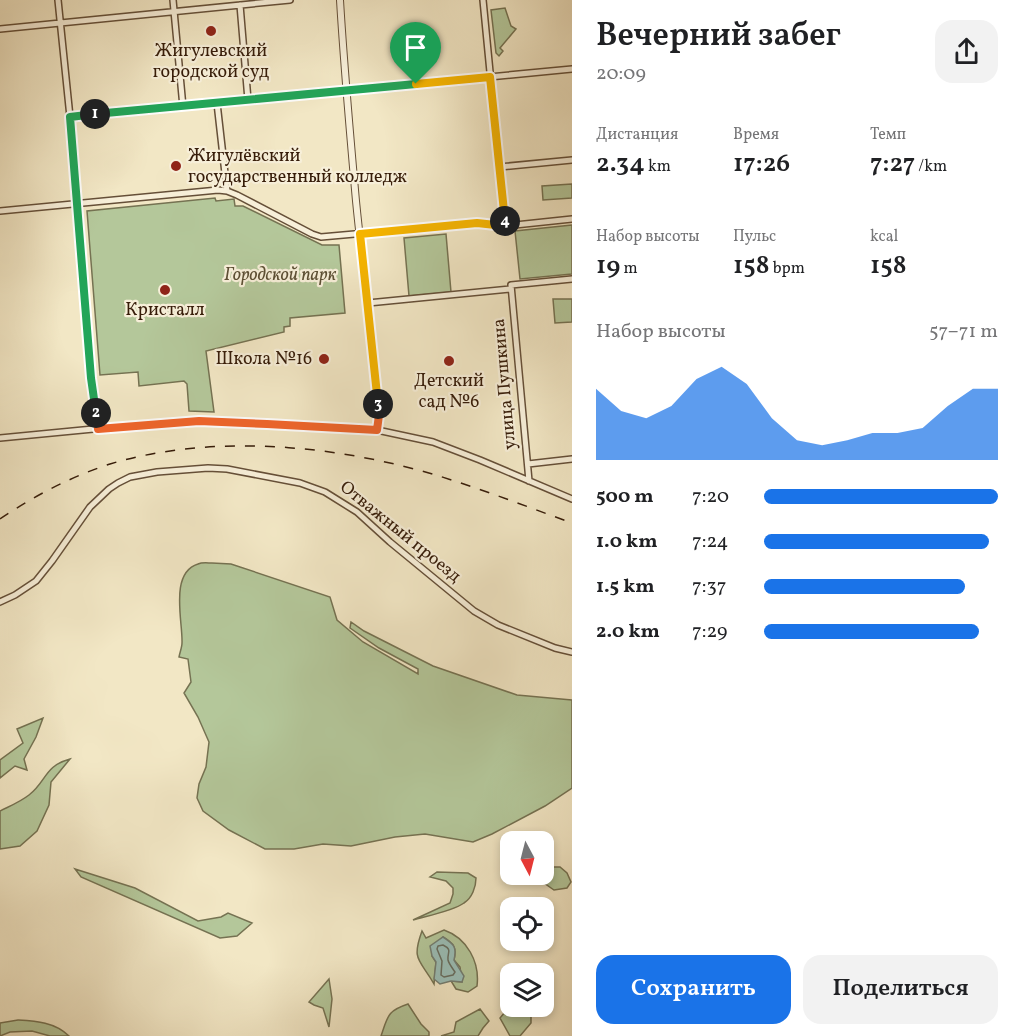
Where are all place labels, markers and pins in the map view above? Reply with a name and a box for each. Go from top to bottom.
pin [390,22,441,84]
marker: Жигулевский городской суд [204,24,218,38]
place label: Жигулевский городской суд [153,39,269,85]
pin: 1 [80,99,110,129]
place label: Жигулёвский государственный колледж [188,144,407,190]
marker: Жигулёвский государственный колледж [169,159,183,173]
pin: 4 [490,206,520,236]
marker: Кристалл [158,283,172,297]
place label: Кристалл [125,298,205,323]
place label: Школа №16 [215,347,312,372]
marker: Школа №16 [317,352,331,366]
marker: Детский сад №6 [442,354,456,368]
place label: Детский сад №6 [414,369,484,415]
pin: 3 [363,389,393,419]
pin: 2 [81,398,111,428]

